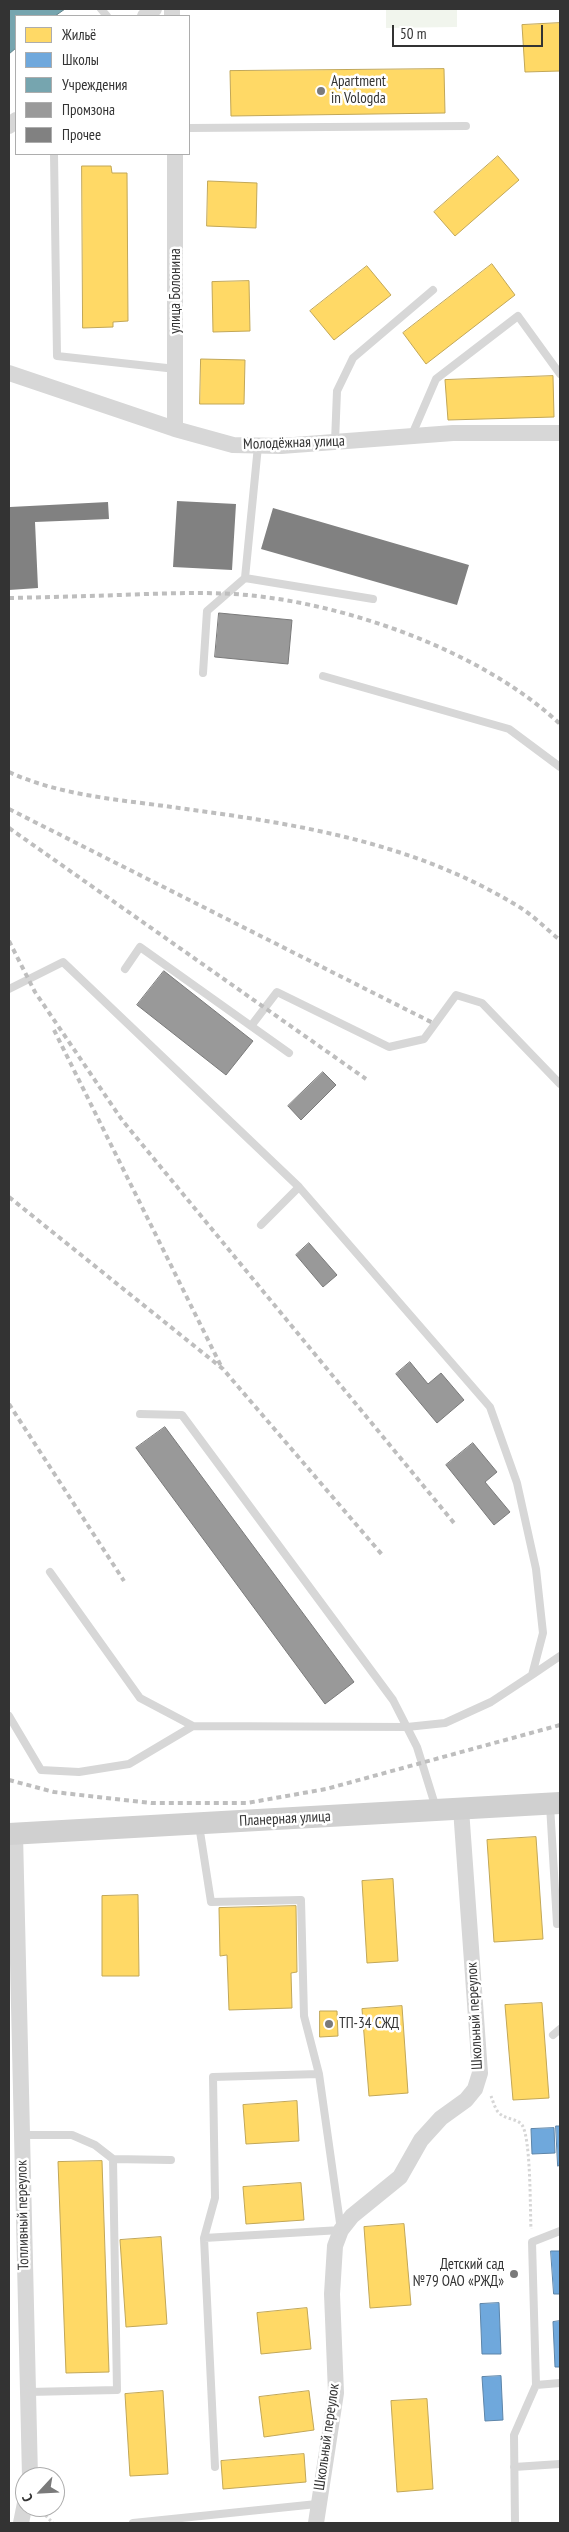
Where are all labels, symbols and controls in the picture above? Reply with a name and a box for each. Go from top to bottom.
legend [15,15,190,155]
scale bar [394,15,545,47]
text: 50 m [400,24,426,43]
text: Жильё [62,25,96,44]
text: Школы [62,50,99,69]
place label: Apartment in Vologda [331,73,386,108]
text: Учреждения [62,75,127,94]
marker: Apartment in Vologda [315,85,327,97]
text: Промзона [62,100,115,119]
text: Прочее [62,125,101,144]
street label: улица Болонина [167,248,185,334]
street label: Молодёжная улица [243,432,345,454]
street label: Планерная улица [239,1808,331,1830]
street label: Школьный переулок [463,1962,487,2070]
place label: ТП-34 СЖД [339,2015,399,2033]
marker: ТП-34 СЖД [323,2018,335,2030]
street label: Топливный переулок [13,2160,33,2270]
place label: Детский сад №79 ОАО «РЖД» [413,2256,504,2291]
marker: Детский сад №79 ОАО «РЖД» [508,2268,520,2280]
street label: Школьный переулок [311,2382,343,2492]
north arrow [15,2467,65,2517]
text: С [18,2491,37,2505]

